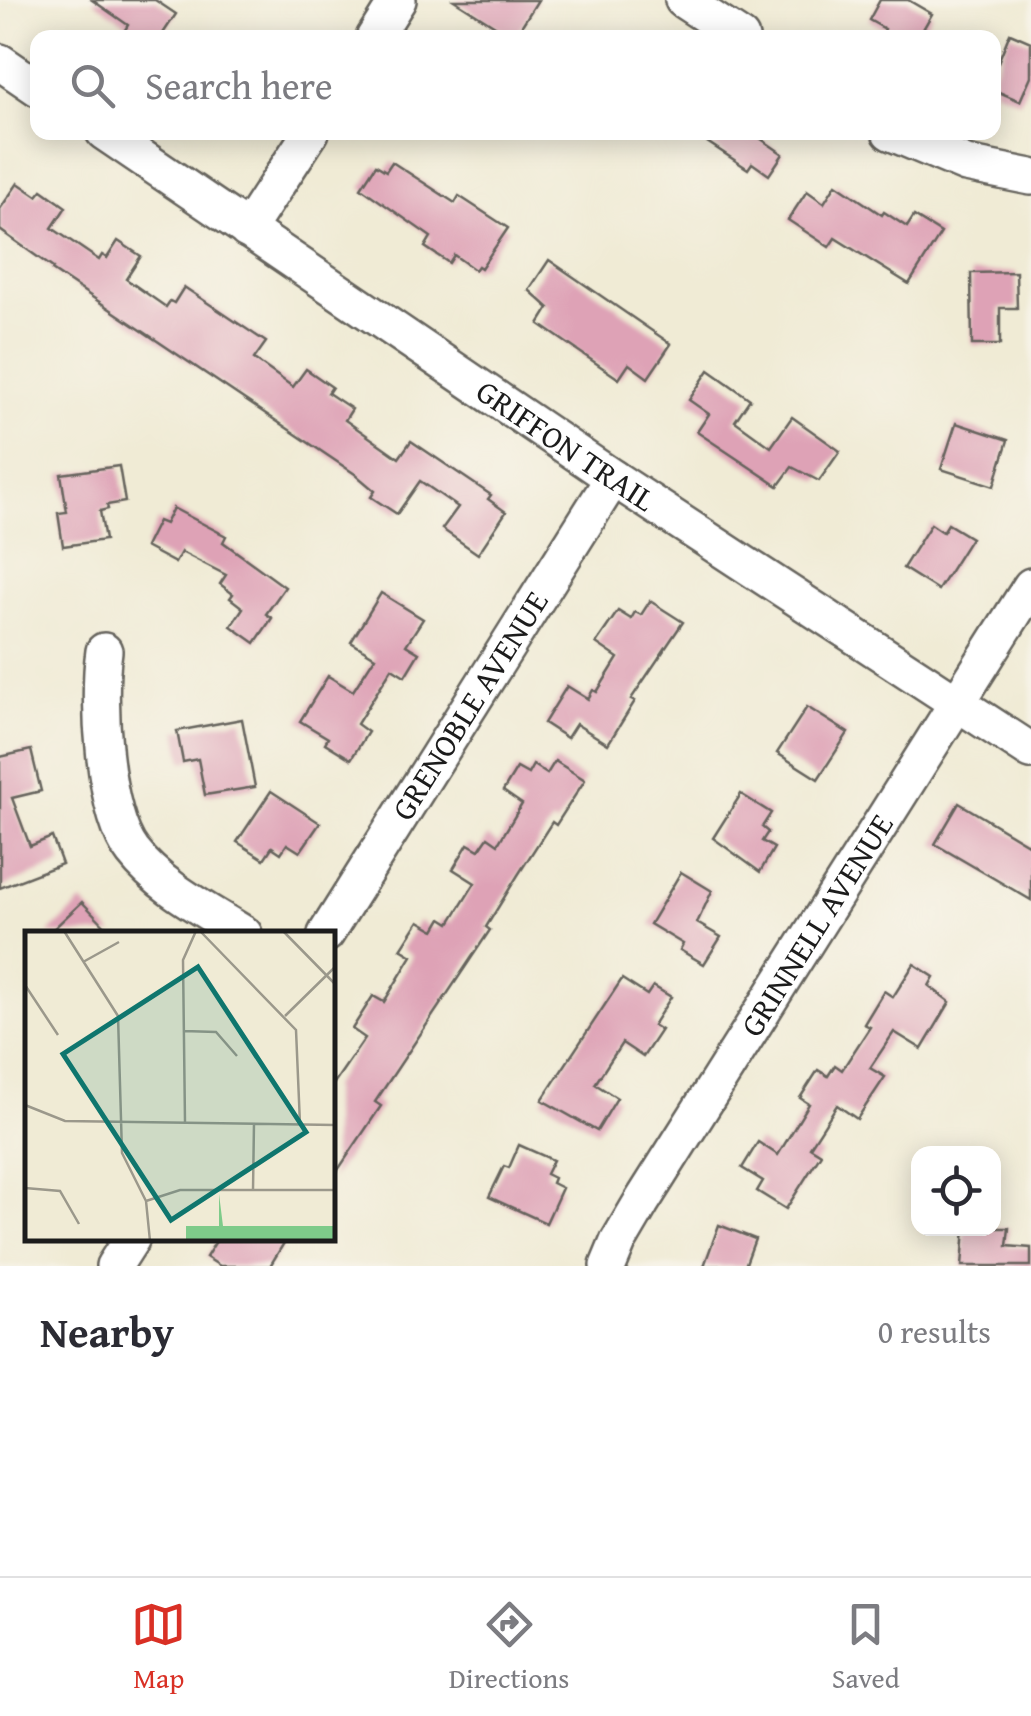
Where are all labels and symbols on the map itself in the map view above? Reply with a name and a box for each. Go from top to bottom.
street label: GRIFFON TRAIL [467,368,665,523]
street label: GRENOBLE AVENUE [379,581,559,829]
street label: GRINNELL AVENUE [728,804,904,1045]
inset map [25,931,335,1241]

